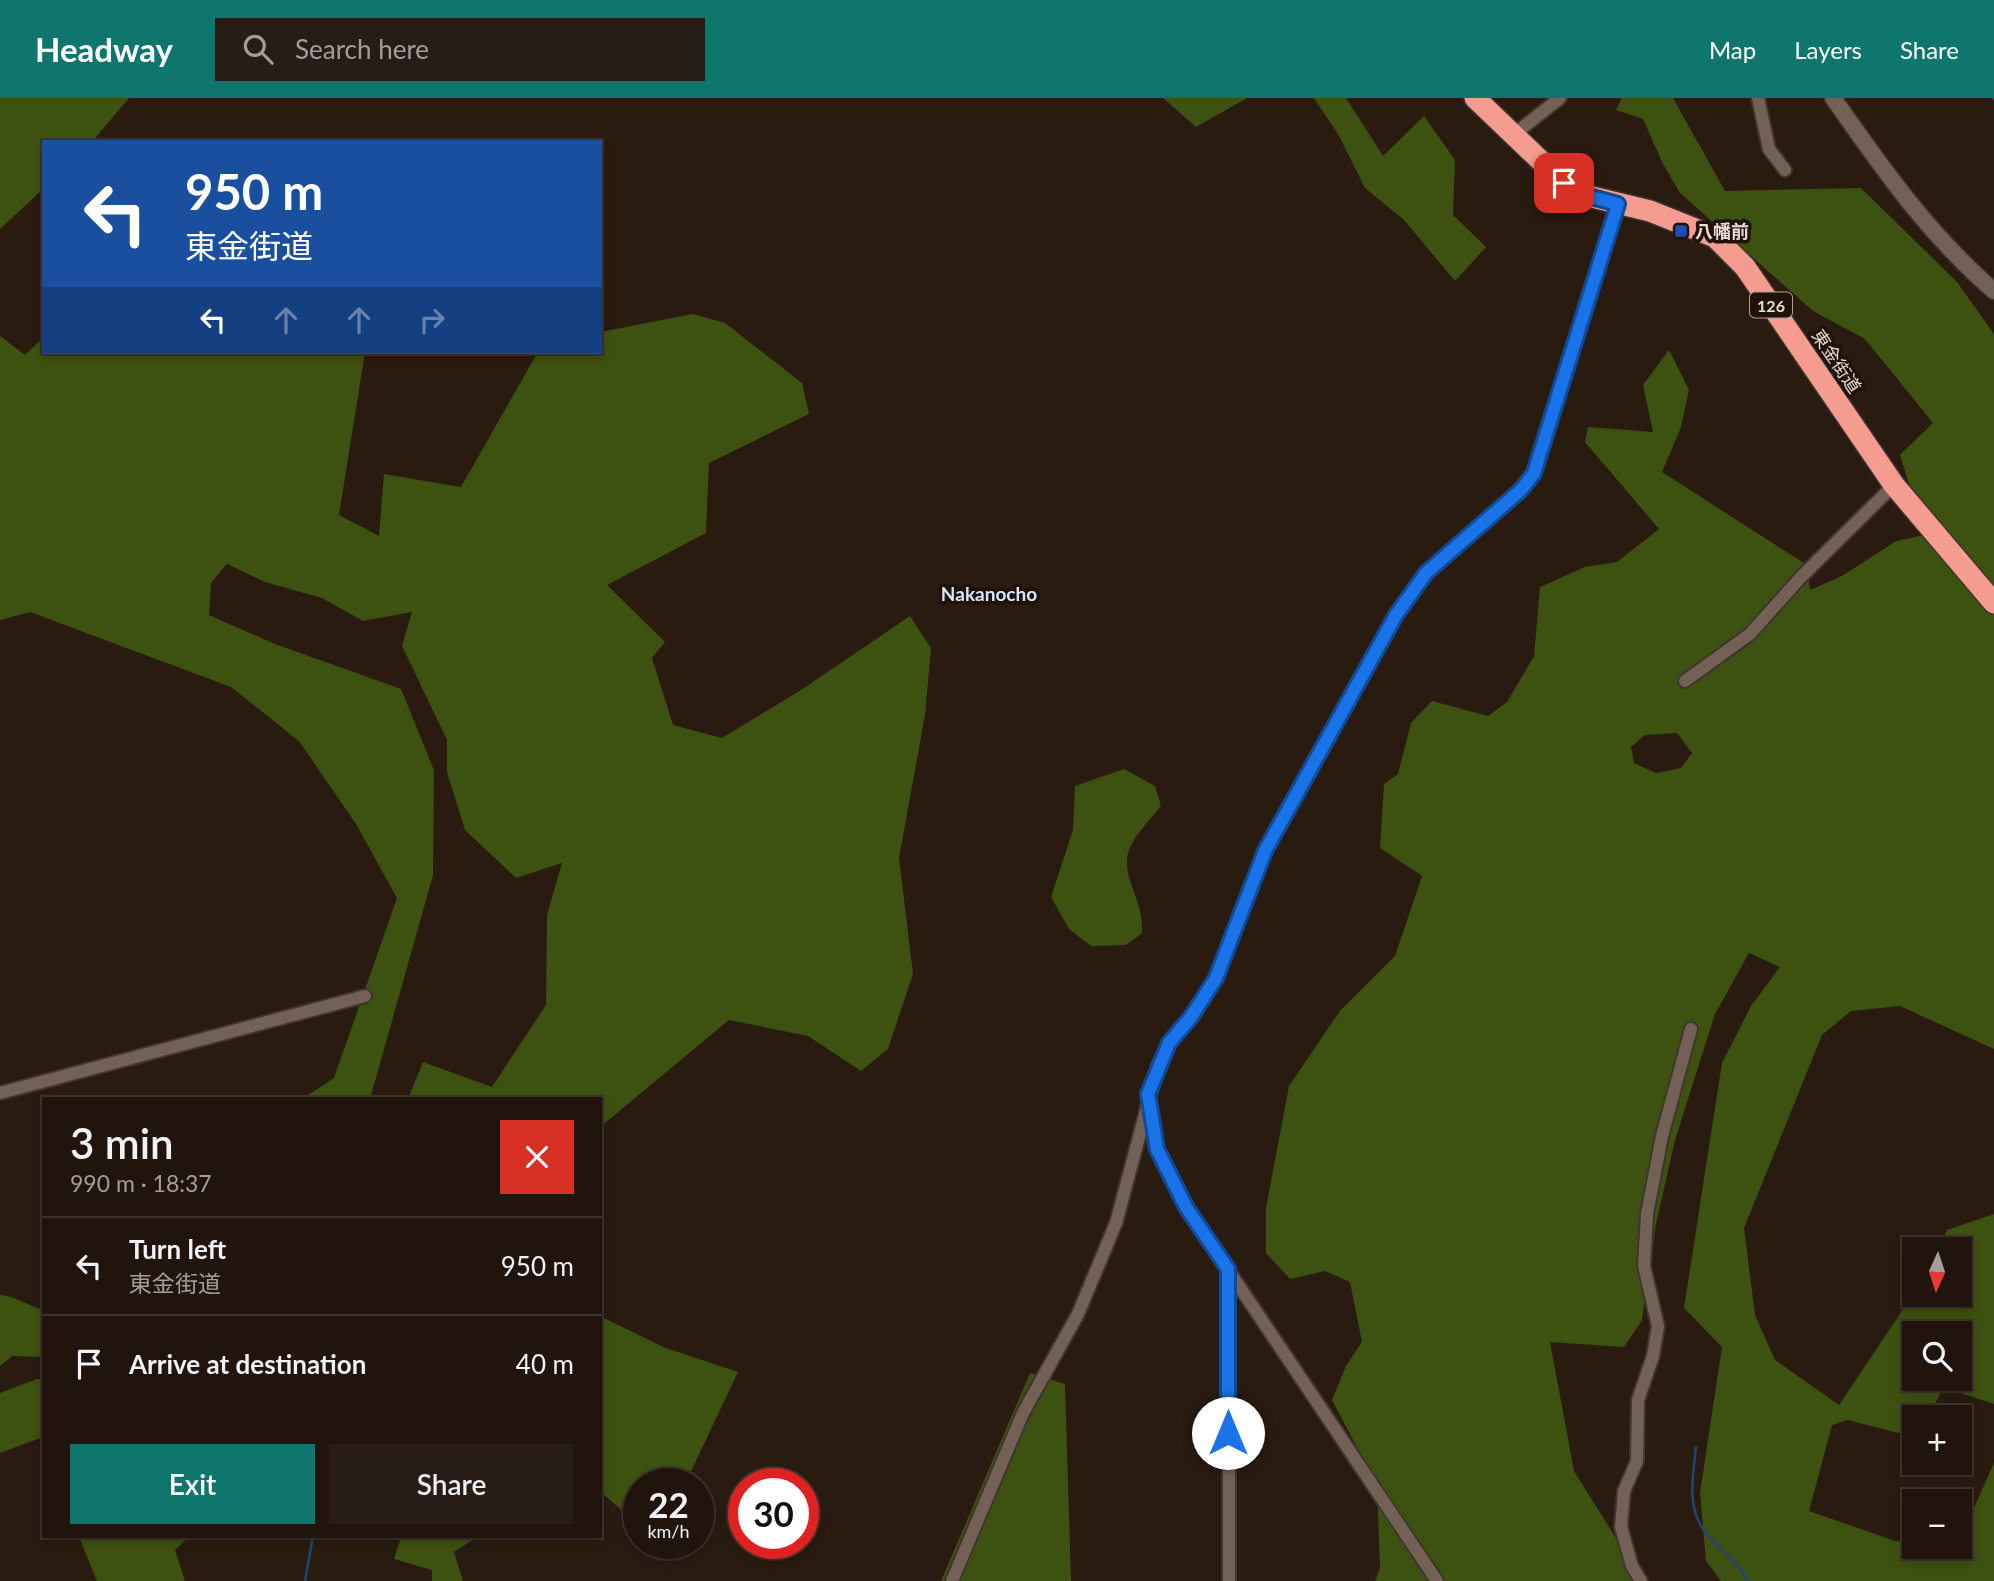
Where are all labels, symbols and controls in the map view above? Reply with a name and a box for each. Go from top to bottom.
search box [215,18,705,81]
text: Headway [35,29,173,69]
icon: search [239,30,277,68]
text: Search here [295,33,429,65]
text: Map [1709,35,1756,64]
text: Layers [1794,35,1862,64]
text: Share [1900,35,1959,64]
pin [1534,153,1594,213]
text: 950 m [185,162,323,220]
icon: arrive [1545,164,1583,202]
icon: left [70,168,161,259]
place label: 八幡前 [1695,220,1749,242]
marker: 八幡前 [1673,223,1689,239]
text: 東金街道 [185,226,313,265]
road number: 126 [1750,293,1792,318]
icon: left [194,301,232,339]
icon: ahead [267,301,305,339]
icon: ahead [340,301,378,339]
icon: right [413,301,451,339]
street label: 東金街道 [1808,325,1866,397]
district label: Nakanocho [941,582,1037,605]
text: 3 min [70,1118,174,1168]
button: close [500,1120,574,1194]
text: 990 m · 18:37 [70,1169,212,1197]
text: Turn left [129,1233,226,1265]
north arrow [1902,1237,1972,1307]
map controls [1902,1237,1972,1559]
icon: left [70,1247,108,1285]
text: 950 m [501,1250,574,1282]
text: 東金街道 [129,1269,221,1297]
button: search [1902,1321,1972,1391]
icon: arrive [70,1345,108,1383]
text: Arrive at destination [129,1348,366,1380]
text: 40 m [516,1348,574,1380]
position arrow [1191,1396,1265,1470]
button: + [1902,1405,1972,1475]
button: Exit [70,1444,315,1524]
button: Share [329,1444,574,1524]
speed limit sign: 30 [728,1468,819,1559]
text: 22 [648,1483,689,1525]
button: − [1902,1489,1972,1559]
text: km/h [647,1520,690,1542]

